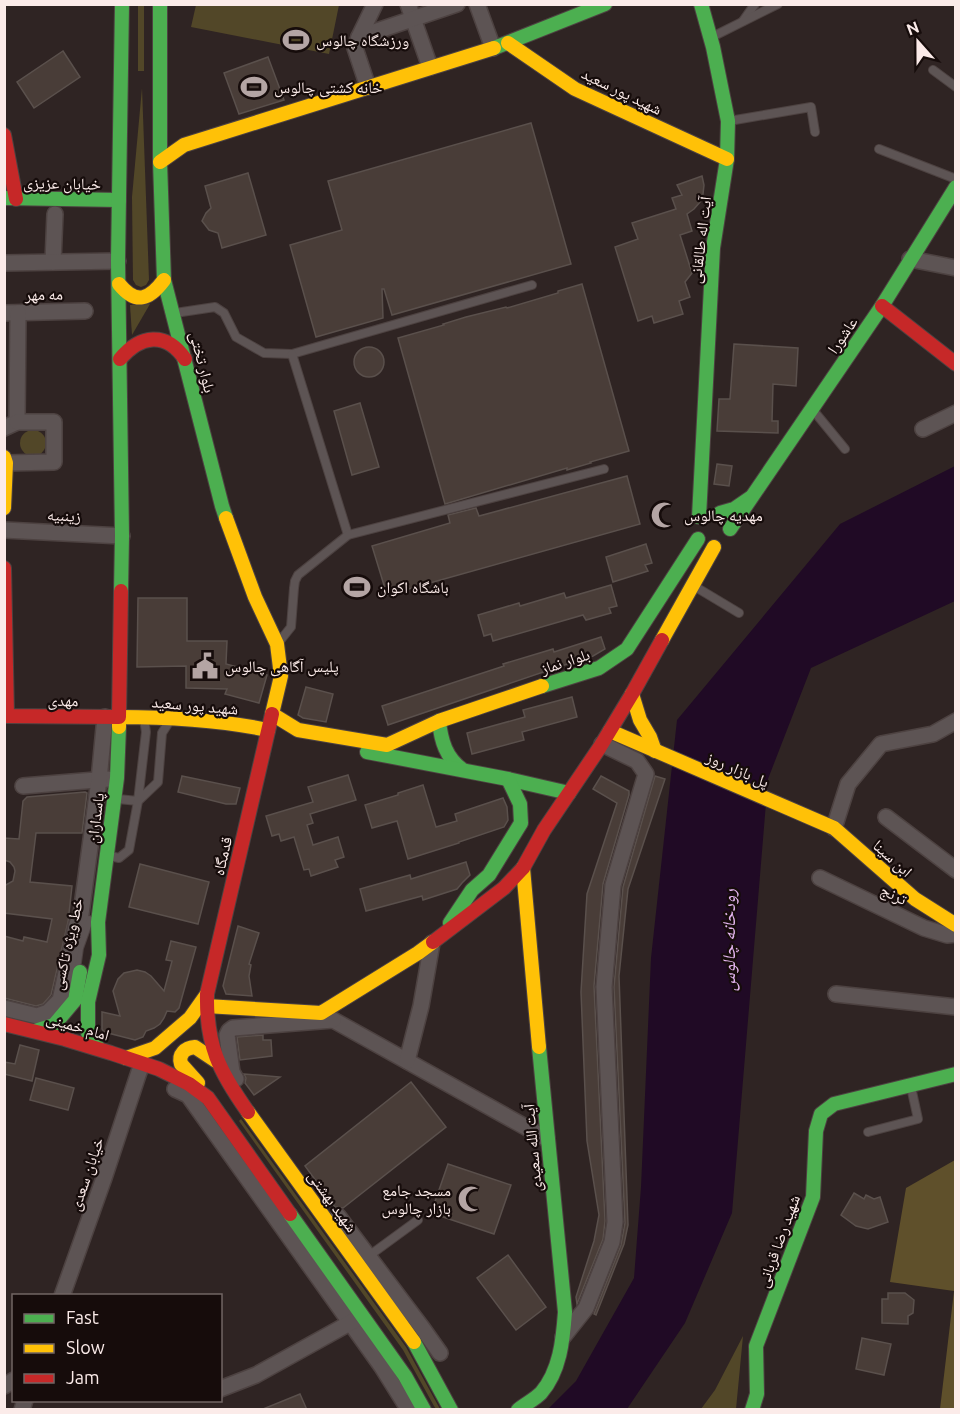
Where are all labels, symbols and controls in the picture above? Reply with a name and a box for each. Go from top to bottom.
north arrow [888,12,948,72]
text: N [904,17,921,39]
sports icon: ورزشگاه چالوس [281,25,311,55]
place label: ورزشگاه چالوس [316,31,409,51]
street label: شهید پور سعید [578,64,665,119]
sports icon: خانه کشتی چالوس [239,72,269,102]
place label: خانه کشتی چالوس [274,78,383,98]
street label: خیابان عزیزی [23,173,101,195]
street label: آیت اله طالقانی [686,194,716,285]
street label: مه مهر [24,285,63,304]
street label: عاشورا [823,313,862,357]
street label: بلوار تختی [185,330,219,395]
mosque icon: مهدیه چالوس [649,500,679,530]
street label: زینبیه [46,505,81,526]
place label: مهدیه چالوس [684,506,763,526]
sports icon: باشگاه اکوان [342,572,372,602]
place label: باشگاه اکوان [377,578,449,598]
street label: بلوار نماز [537,645,592,679]
public building icon: پلیس آگاهی چالوس [190,651,220,681]
place label: پلیس آگاهی چالوس [225,657,339,677]
street label: مهدی [47,691,79,711]
street label: شهید پور سعید [151,692,239,719]
street label: پل بازار روز [702,747,772,793]
street label: پاسداران [83,791,109,845]
street label: قدمگاه [209,835,235,877]
street label: ابن سینا [868,836,916,882]
street label: ترنج [877,880,910,910]
water label: رودخانه چالوس [718,889,740,991]
street label: خط ویژه تاکسی [48,896,88,992]
street label: امام خمینی [44,1008,112,1046]
street label: آیت الله سعیدی [519,1102,547,1193]
street label: خیابان سعدی [65,1135,109,1214]
street label: شهید بهشتی [303,1167,361,1236]
place label: مسجد جامع بازار چالوس [381,1181,451,1219]
mosque icon: مسجد جامع بازار چالوس [456,1184,486,1214]
street label: شهید رضا قربانی [753,1192,805,1290]
legend [12,1294,222,1402]
text: Fast [66,1307,99,1327]
text: Slow [66,1337,105,1357]
text: Jam [66,1367,100,1387]

